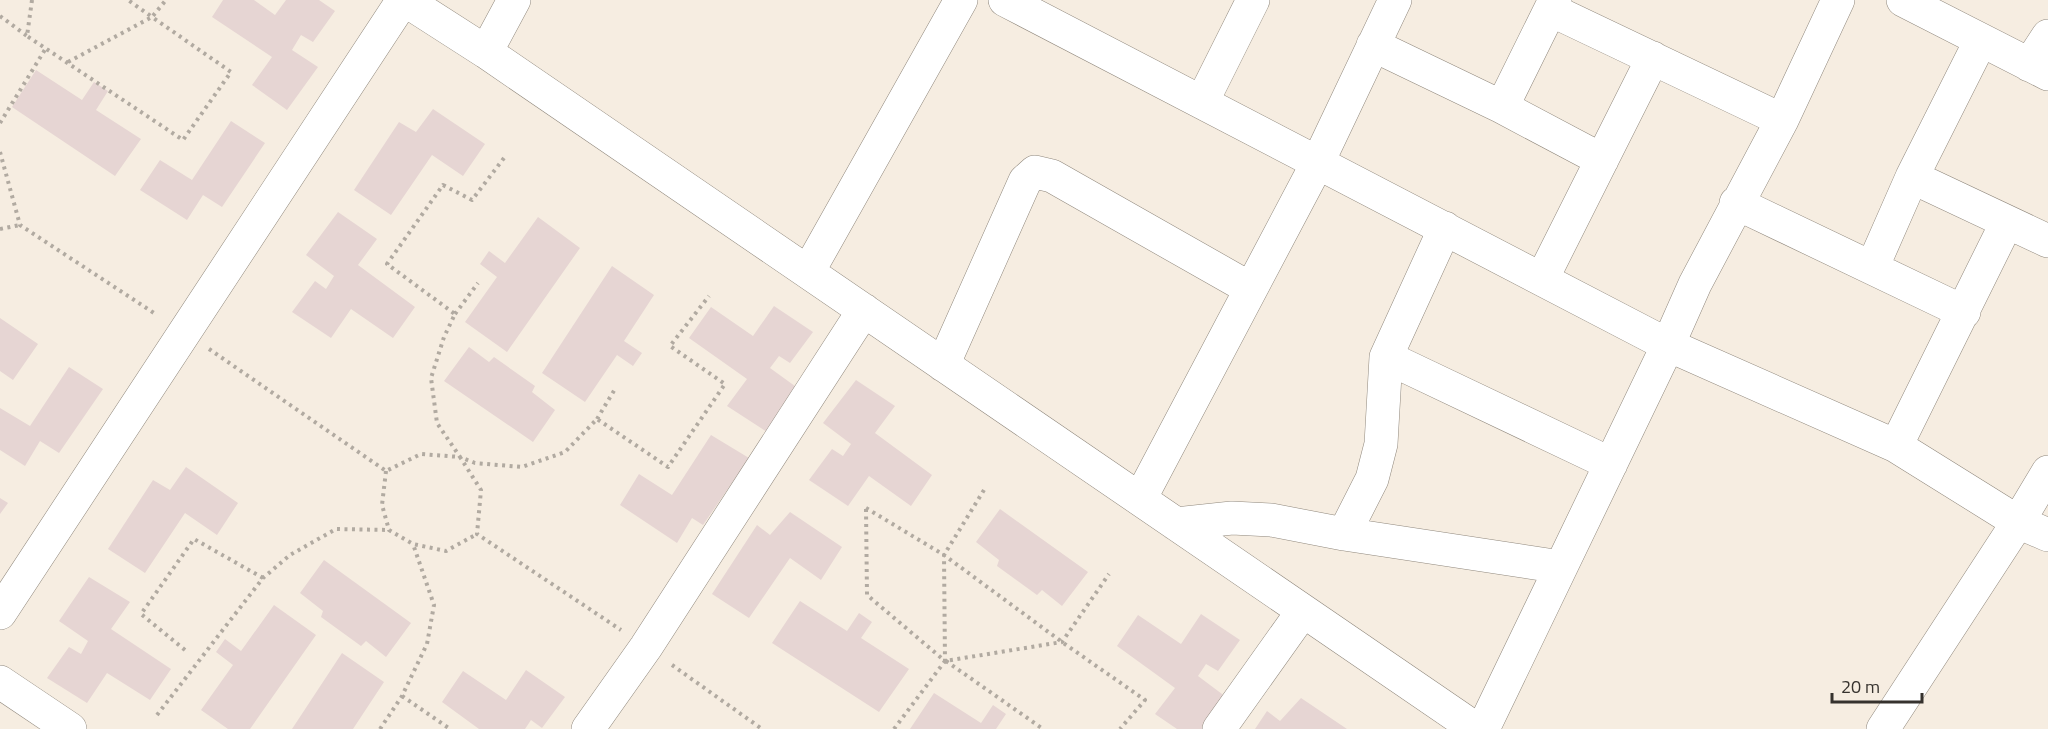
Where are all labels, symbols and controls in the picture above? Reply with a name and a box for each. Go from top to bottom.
scale bar [1832,666,1922,704]
text: 20 m [1841,673,1880,700]

